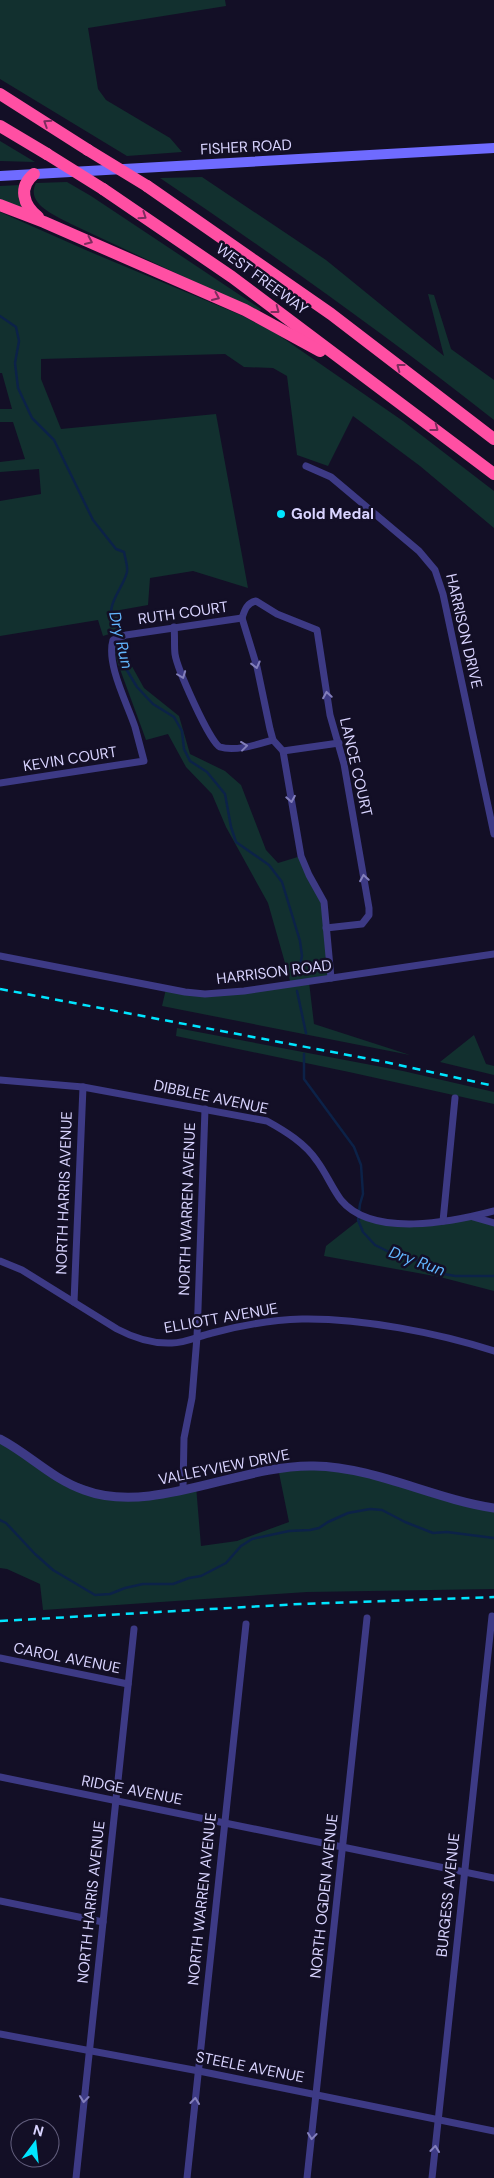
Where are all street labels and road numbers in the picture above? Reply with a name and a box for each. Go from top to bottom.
street label: FISHER ROAD [200,135,292,159]
street label: WEST FREEWAY [212,239,312,319]
street label: HARRISON DRIVE [441,572,487,690]
street label: RUTH COURT [137,597,229,629]
street label: LANCE COURT [335,716,377,818]
street label: KEVIN COURT [22,742,118,776]
street label: HARRISON ROAD [215,955,333,989]
street label: DIBBLEE AVENUE [152,1075,270,1119]
street label: NORTH HARRIS AVENUE [51,1111,77,1275]
street label: NORTH WARREN AVENUE [174,1122,200,1296]
street label: ELLIOTT AVENUE [162,1298,280,1338]
street label: VALLEYVIEW DRIVE [157,1444,291,1490]
street label: CAROL AVENUE [12,1638,122,1678]
street label: RIDGE AVENUE [80,1770,184,1810]
street label: NORTH WARREN AVENUE [183,1812,221,1986]
street label: NORTH OGDEN AVENUE [305,1813,343,1979]
street label: NORTH HARRIS AVENUE [73,1820,109,1984]
street label: BURGESS AVENUE [432,1832,464,1958]
street label: STEELE AVENUE [194,2047,306,2087]

